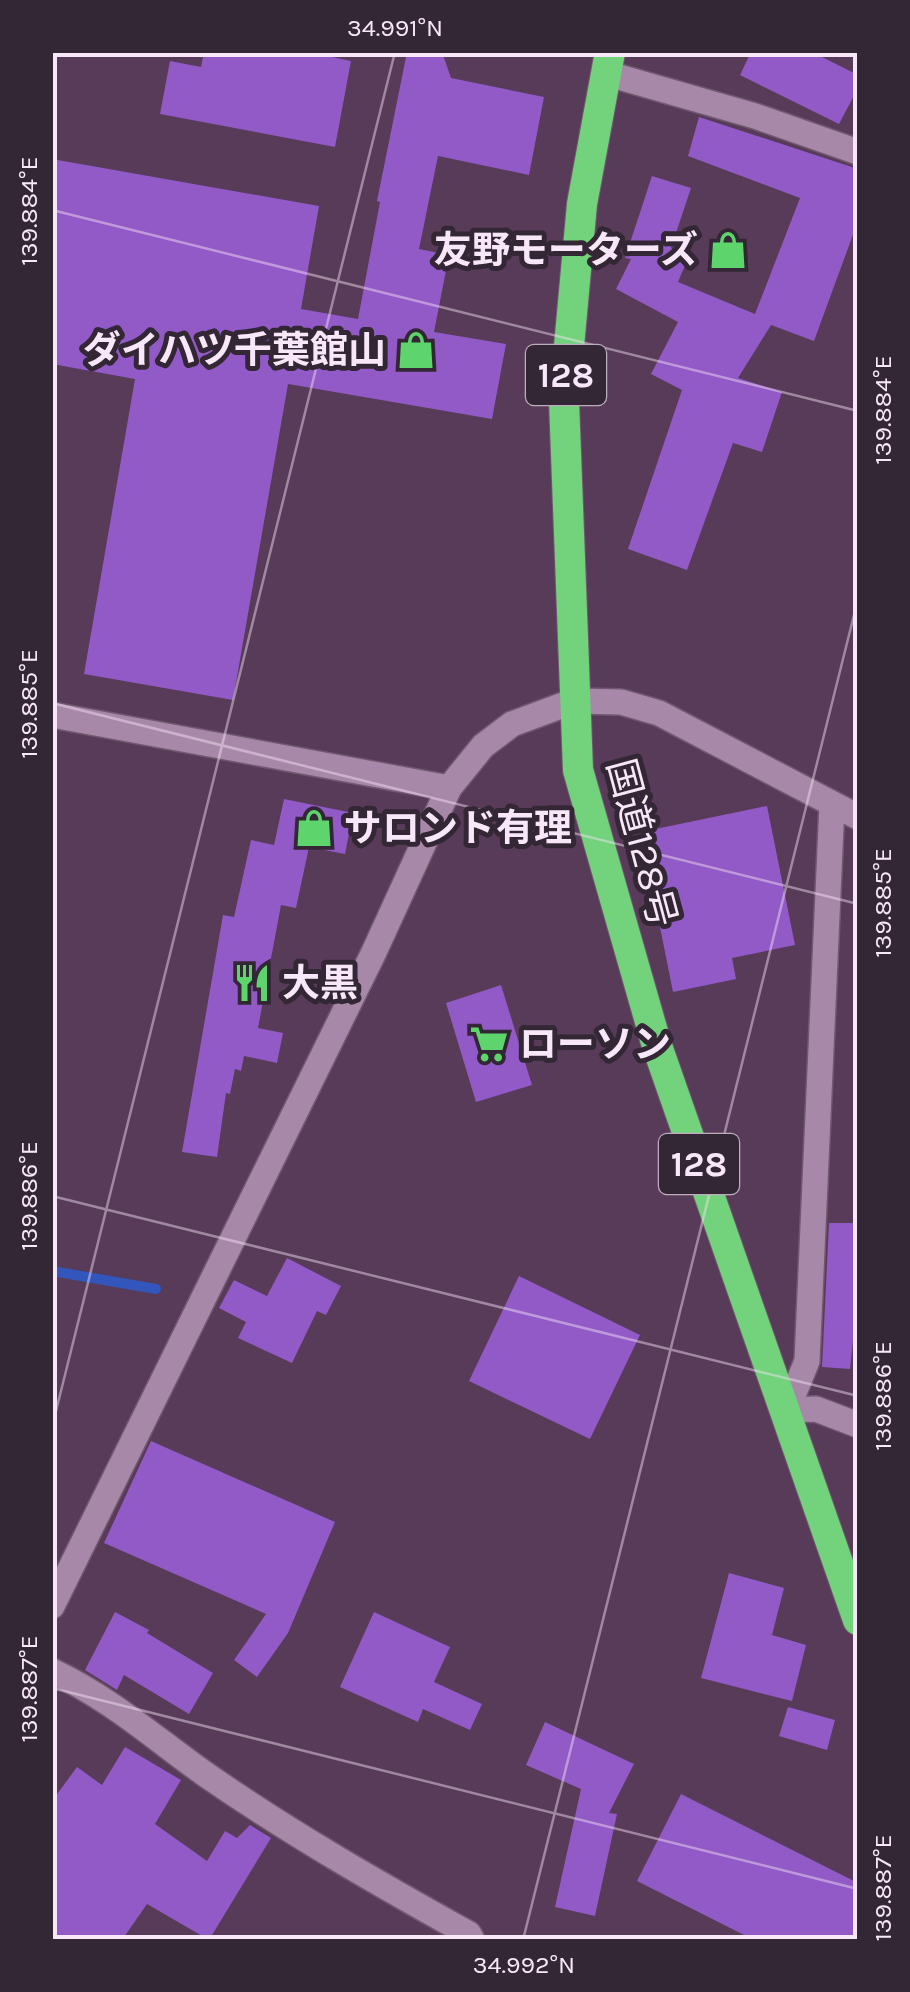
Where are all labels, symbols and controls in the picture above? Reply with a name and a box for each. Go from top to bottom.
text: 34.991°N [347,13,443,42]
text: 139.884°E [14,156,43,266]
place label: 友野モーターズ [434,228,698,273]
shop icon: 友野モーターズ [707,229,749,271]
place label: ダイハツ千葉館山 [83,328,386,373]
shop icon: ダイハツ千葉館山 [395,329,437,371]
road number: 128 [526,345,606,405]
text: 139.884°E [868,355,897,465]
text: 139.885°E [14,649,43,759]
street label: 国道128号 [598,754,686,932]
place label: サロンド有理 [344,806,572,851]
shop icon: サロンド有理 [293,807,335,849]
text: 139.885°E [868,848,897,958]
place label: 大黒 [282,961,358,1006]
restaurant icon: 大黒 [231,962,273,1004]
place label: ローソン [519,1022,671,1067]
supermarket icon: ローソン [468,1023,510,1065]
road number: 128 [659,1134,739,1194]
text: 139.886°E [14,1141,43,1251]
text: 139.886°E [868,1341,897,1451]
text: 139.887°E [14,1635,43,1743]
text: 139.887°E [868,1834,897,1942]
text: 34.992°N [473,1950,575,1979]

